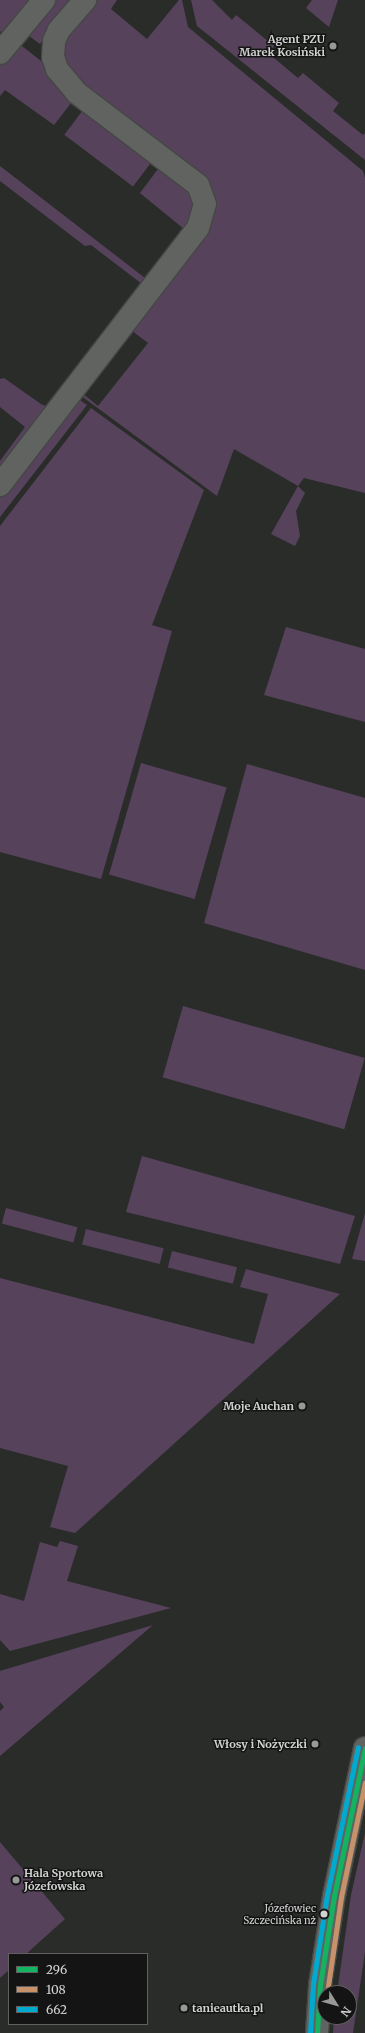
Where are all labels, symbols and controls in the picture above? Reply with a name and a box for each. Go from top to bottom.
place label: Agent PZU Marek Kosiński [239,33,325,59]
marker: Agent PZU Marek Kosiński [328,41,338,51]
place label: Moje Auchan [223,1399,294,1413]
marker: Moje Auchan [297,1401,307,1411]
place label: Włosy i Nożyczki [214,1737,307,1751]
marker: Włosy i Nożyczki [310,1739,320,1749]
place label: Hala Sportowa Józefowska [24,1867,103,1893]
marker: Hala Sportowa Józefowska [11,1875,21,1885]
place label: Józefowiec Szczecińska nż [243,1902,316,1926]
marker: Józefowiec Szczecińska nż [319,1909,329,1919]
legend [8,1953,148,2025]
text: 296 [46,1962,67,1977]
text: 108 [46,1982,66,1997]
north arrow [317,1985,357,2025]
place label: tanieautka.pl [192,2001,263,2015]
text: 662 [46,2002,67,2017]
marker: tanieautka.pl [179,2003,189,2013]
text: N [338,2004,354,2019]

